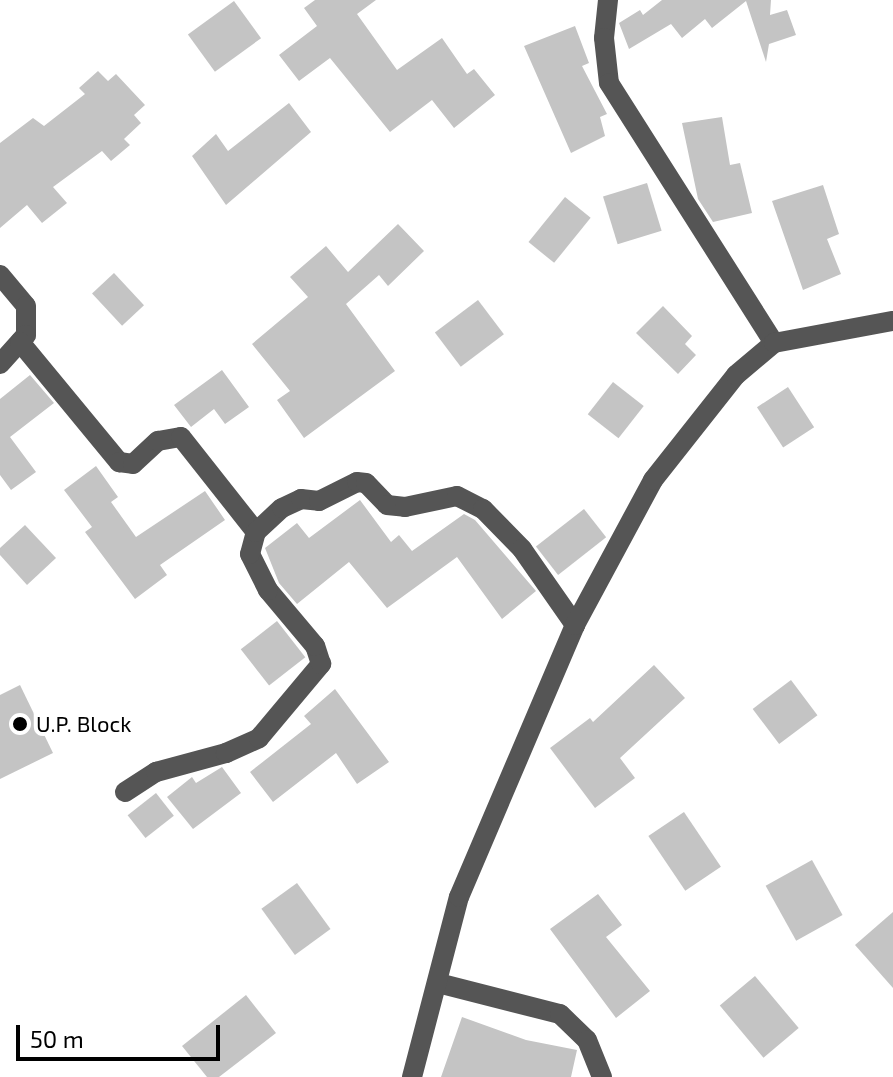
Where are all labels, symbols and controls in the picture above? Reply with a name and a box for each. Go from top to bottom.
place label: U.P. Block [36,711,131,737]
marker: U.P. Block [11,715,29,733]
scale bar [20,1009,224,1059]
text: 50 m [30,1024,84,1053]

